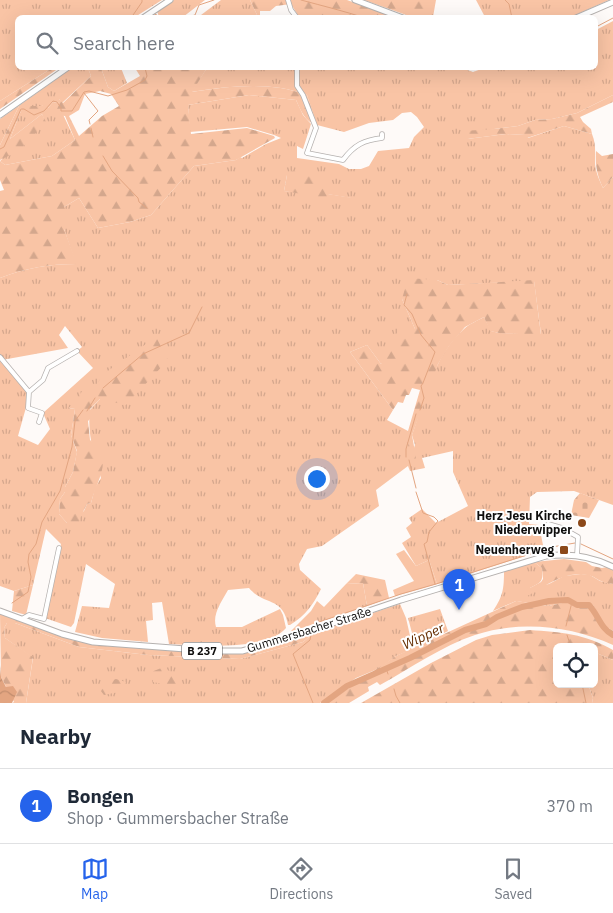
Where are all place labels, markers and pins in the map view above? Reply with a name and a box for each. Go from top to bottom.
place label: Herz Jesu Kirche Niederwipper [477,508,572,537]
marker: Herz Jesu Kirche Niederwipper [576,517,588,529]
place label: Neuenherweg [475,542,554,557]
marker: Neuenherweg [558,544,570,556]
pin: 1 [443,569,475,610]

